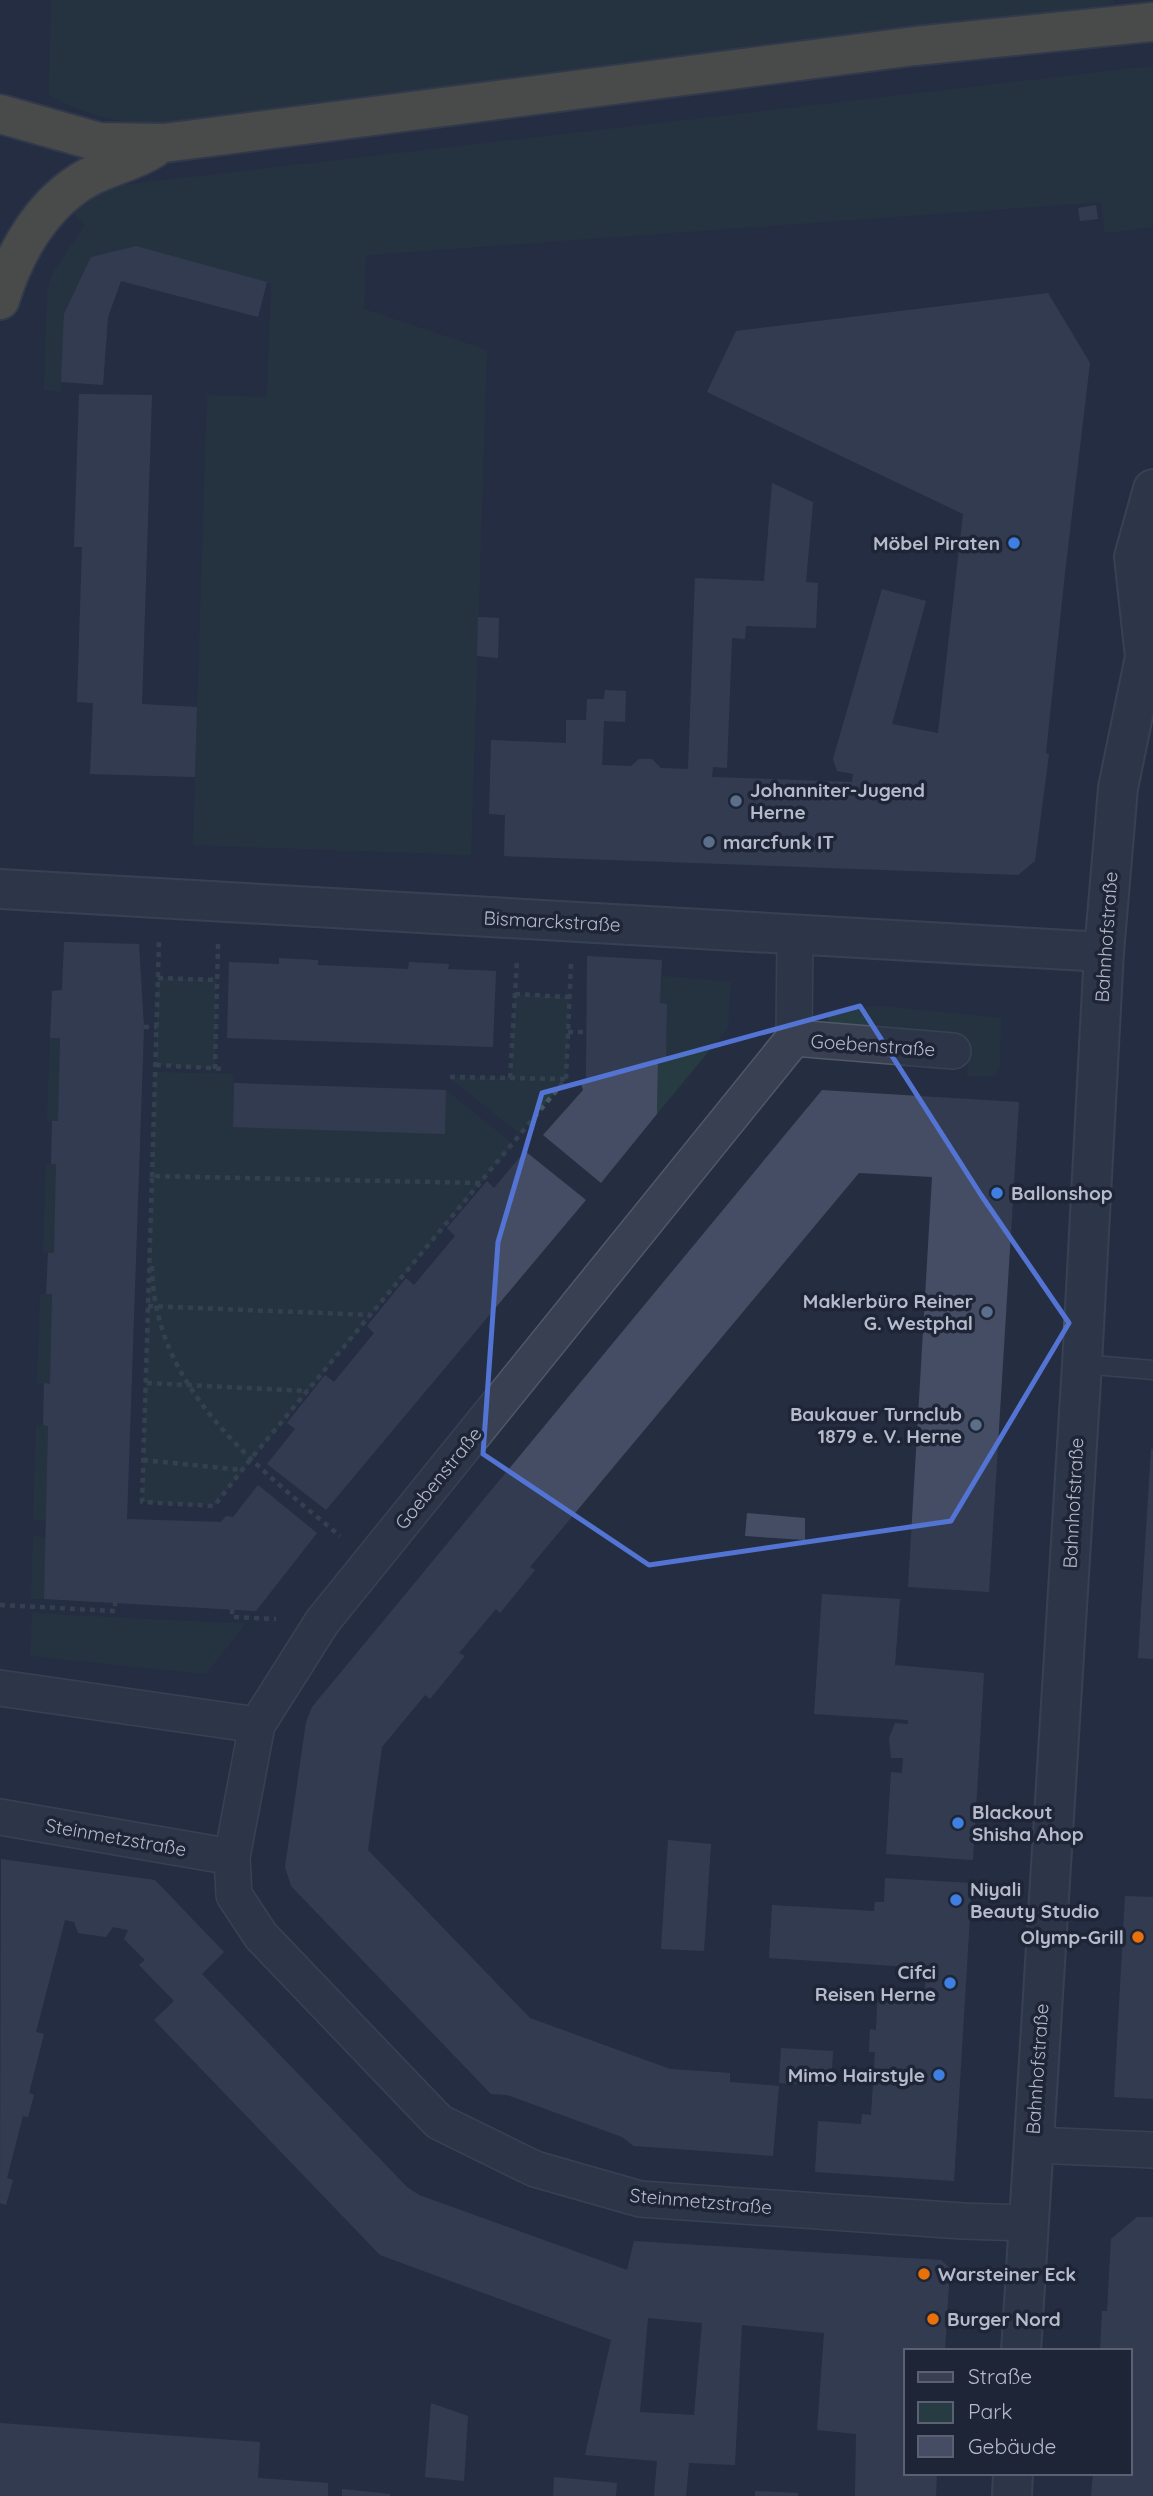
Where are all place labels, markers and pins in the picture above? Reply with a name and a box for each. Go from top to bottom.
place label: Möbel Piraten [873,531,1000,555]
marker: Möbel Piraten [1006,535,1022,551]
place label: Johanniter-Jugend Herne [750,778,925,824]
marker: Johanniter-Jugend Herne [728,793,744,809]
place label: marcfunk IT [723,830,834,854]
marker: marcfunk IT [701,834,717,850]
place label: Ballonshop [1011,1181,1113,1205]
marker: Ballonshop [989,1185,1005,1201]
place label: Maklerbüro Reiner G. Westphal [803,1289,973,1335]
marker: Maklerbüro Reiner G. Westphal [979,1304,995,1320]
place label: Baukauer Turnclub 1879 e. V. Herne [790,1402,962,1448]
marker: Baukauer Turnclub 1879 e. V. Herne [968,1417,984,1433]
place label: Blackout Shisha Ahop [972,1800,1084,1846]
marker: Blackout Shisha Ahop [950,1815,966,1831]
place label: Niyali Beauty Studio [970,1877,1100,1923]
marker: Niyali Beauty Studio [948,1892,964,1908]
place label: Olymp-Grill [1020,1925,1124,1949]
marker: Olymp-Grill [1130,1929,1146,1945]
place label: Cifci Reisen Herne [815,1960,936,2006]
marker: Cifci Reisen Herne [942,1975,958,1991]
place label: Mimo Hairstyle [788,2063,925,2087]
marker: Mimo Hairstyle [931,2067,947,2083]
place label: Warsteiner Eck [938,2262,1076,2286]
marker: Warsteiner Eck [916,2266,932,2282]
place label: Burger Nord [947,2307,1061,2331]
marker: Burger Nord [925,2311,941,2327]

